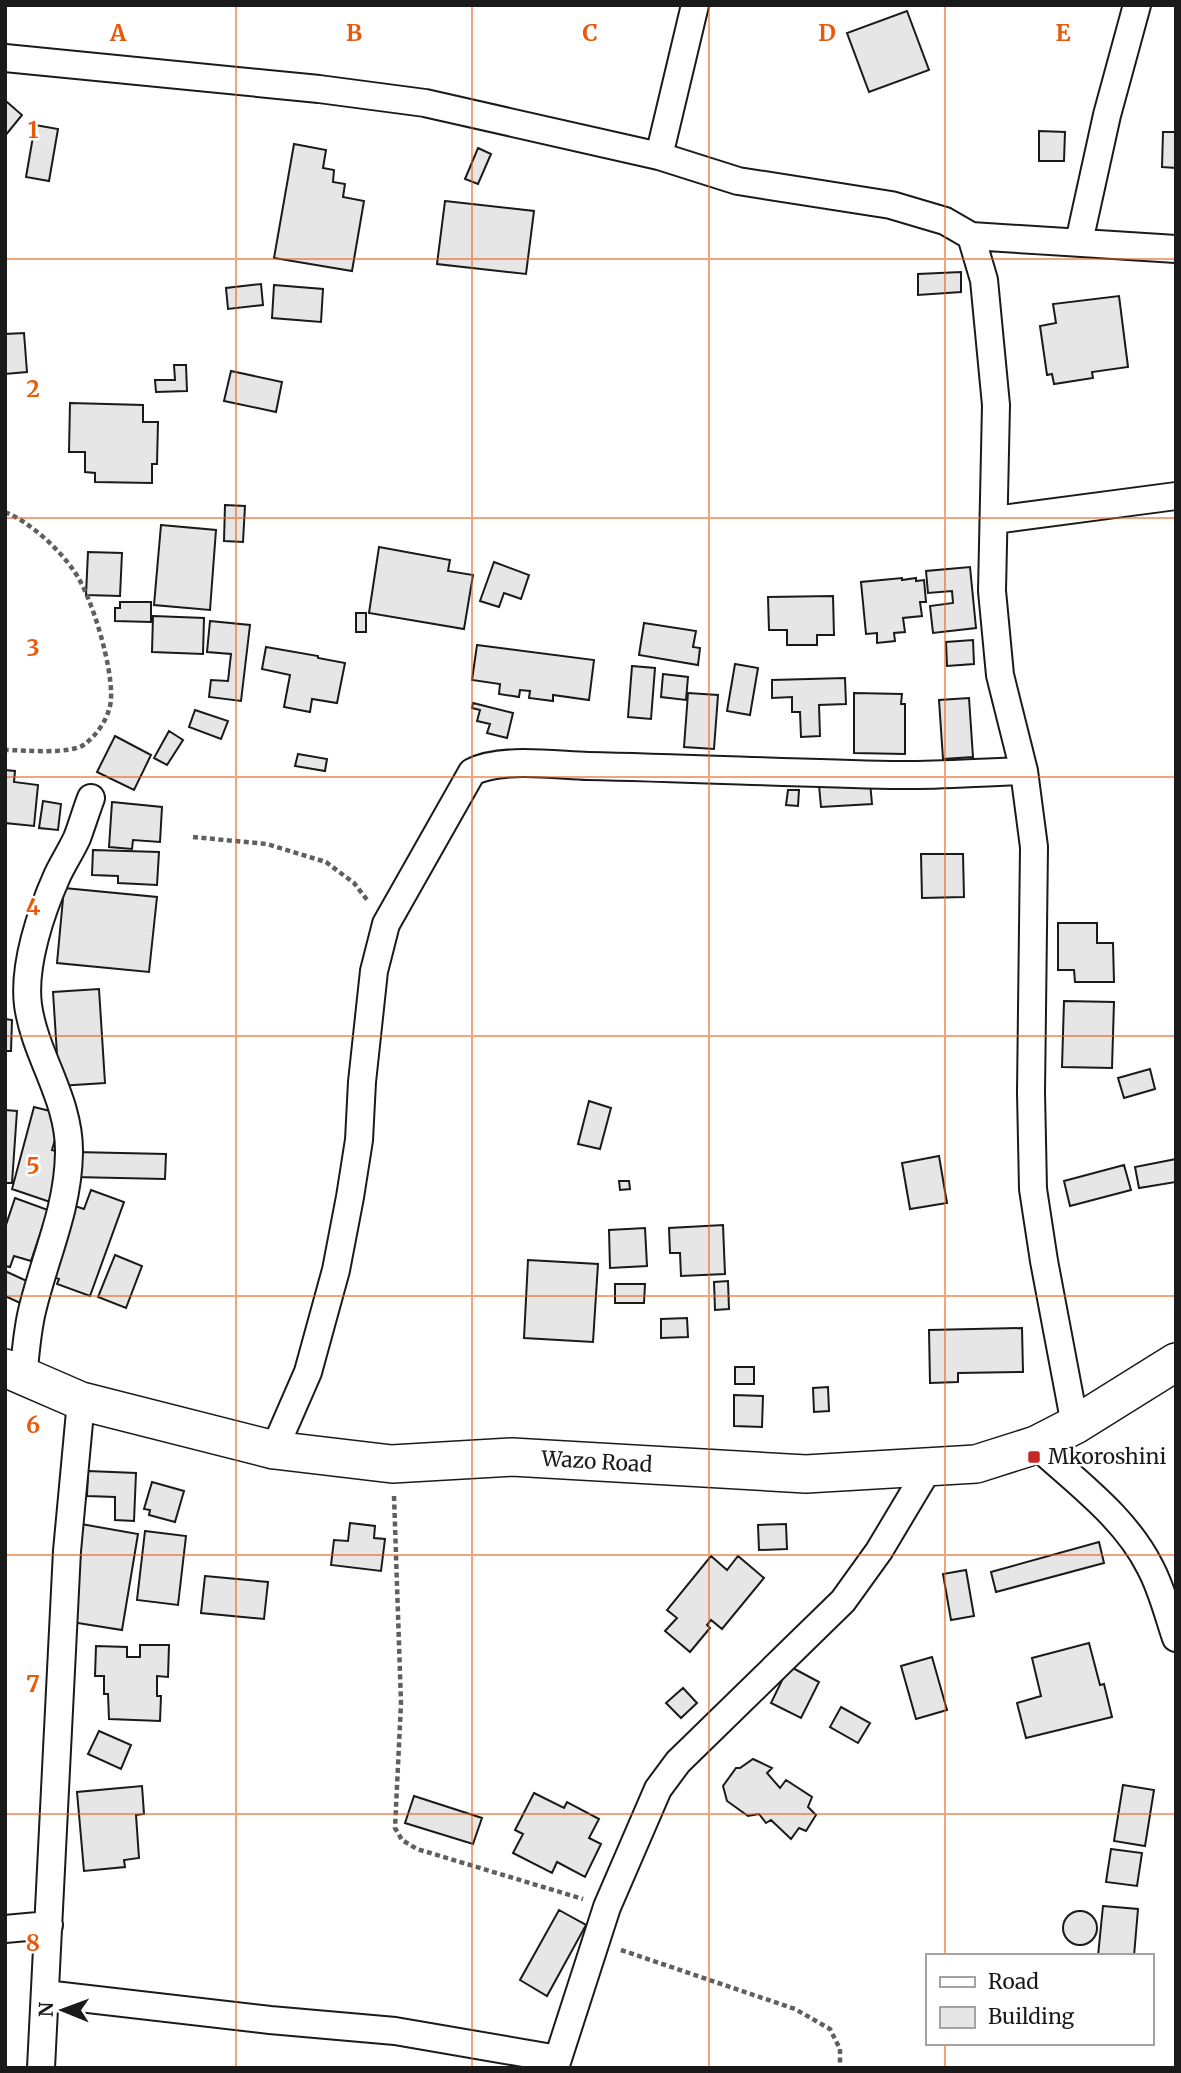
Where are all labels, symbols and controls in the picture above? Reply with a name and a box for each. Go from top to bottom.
text: A [109,18,127,47]
text: B [346,18,362,47]
text: C [582,18,598,47]
text: D [818,18,836,47]
text: E [1055,18,1071,47]
text: 1 [28,115,39,144]
text: 2 [26,374,40,403]
text: 3 [26,633,40,662]
text: 4 [26,892,41,921]
text: 5 [26,1151,40,1180]
text: 6 [26,1410,40,1439]
place label: Mkoroshini [1048,1443,1166,1470]
street label: Wazo Road [540,1445,653,1478]
marker: Mkoroshini [1026,1449,1042,1465]
text: 7 [26,1669,40,1698]
text: 8 [26,1928,40,1957]
legend [926,1954,1153,2045]
text: Road [988,1968,1039,1995]
north arrow [28,1975,98,2045]
text: N [34,2002,58,2017]
text: Building [988,2003,1075,2030]

